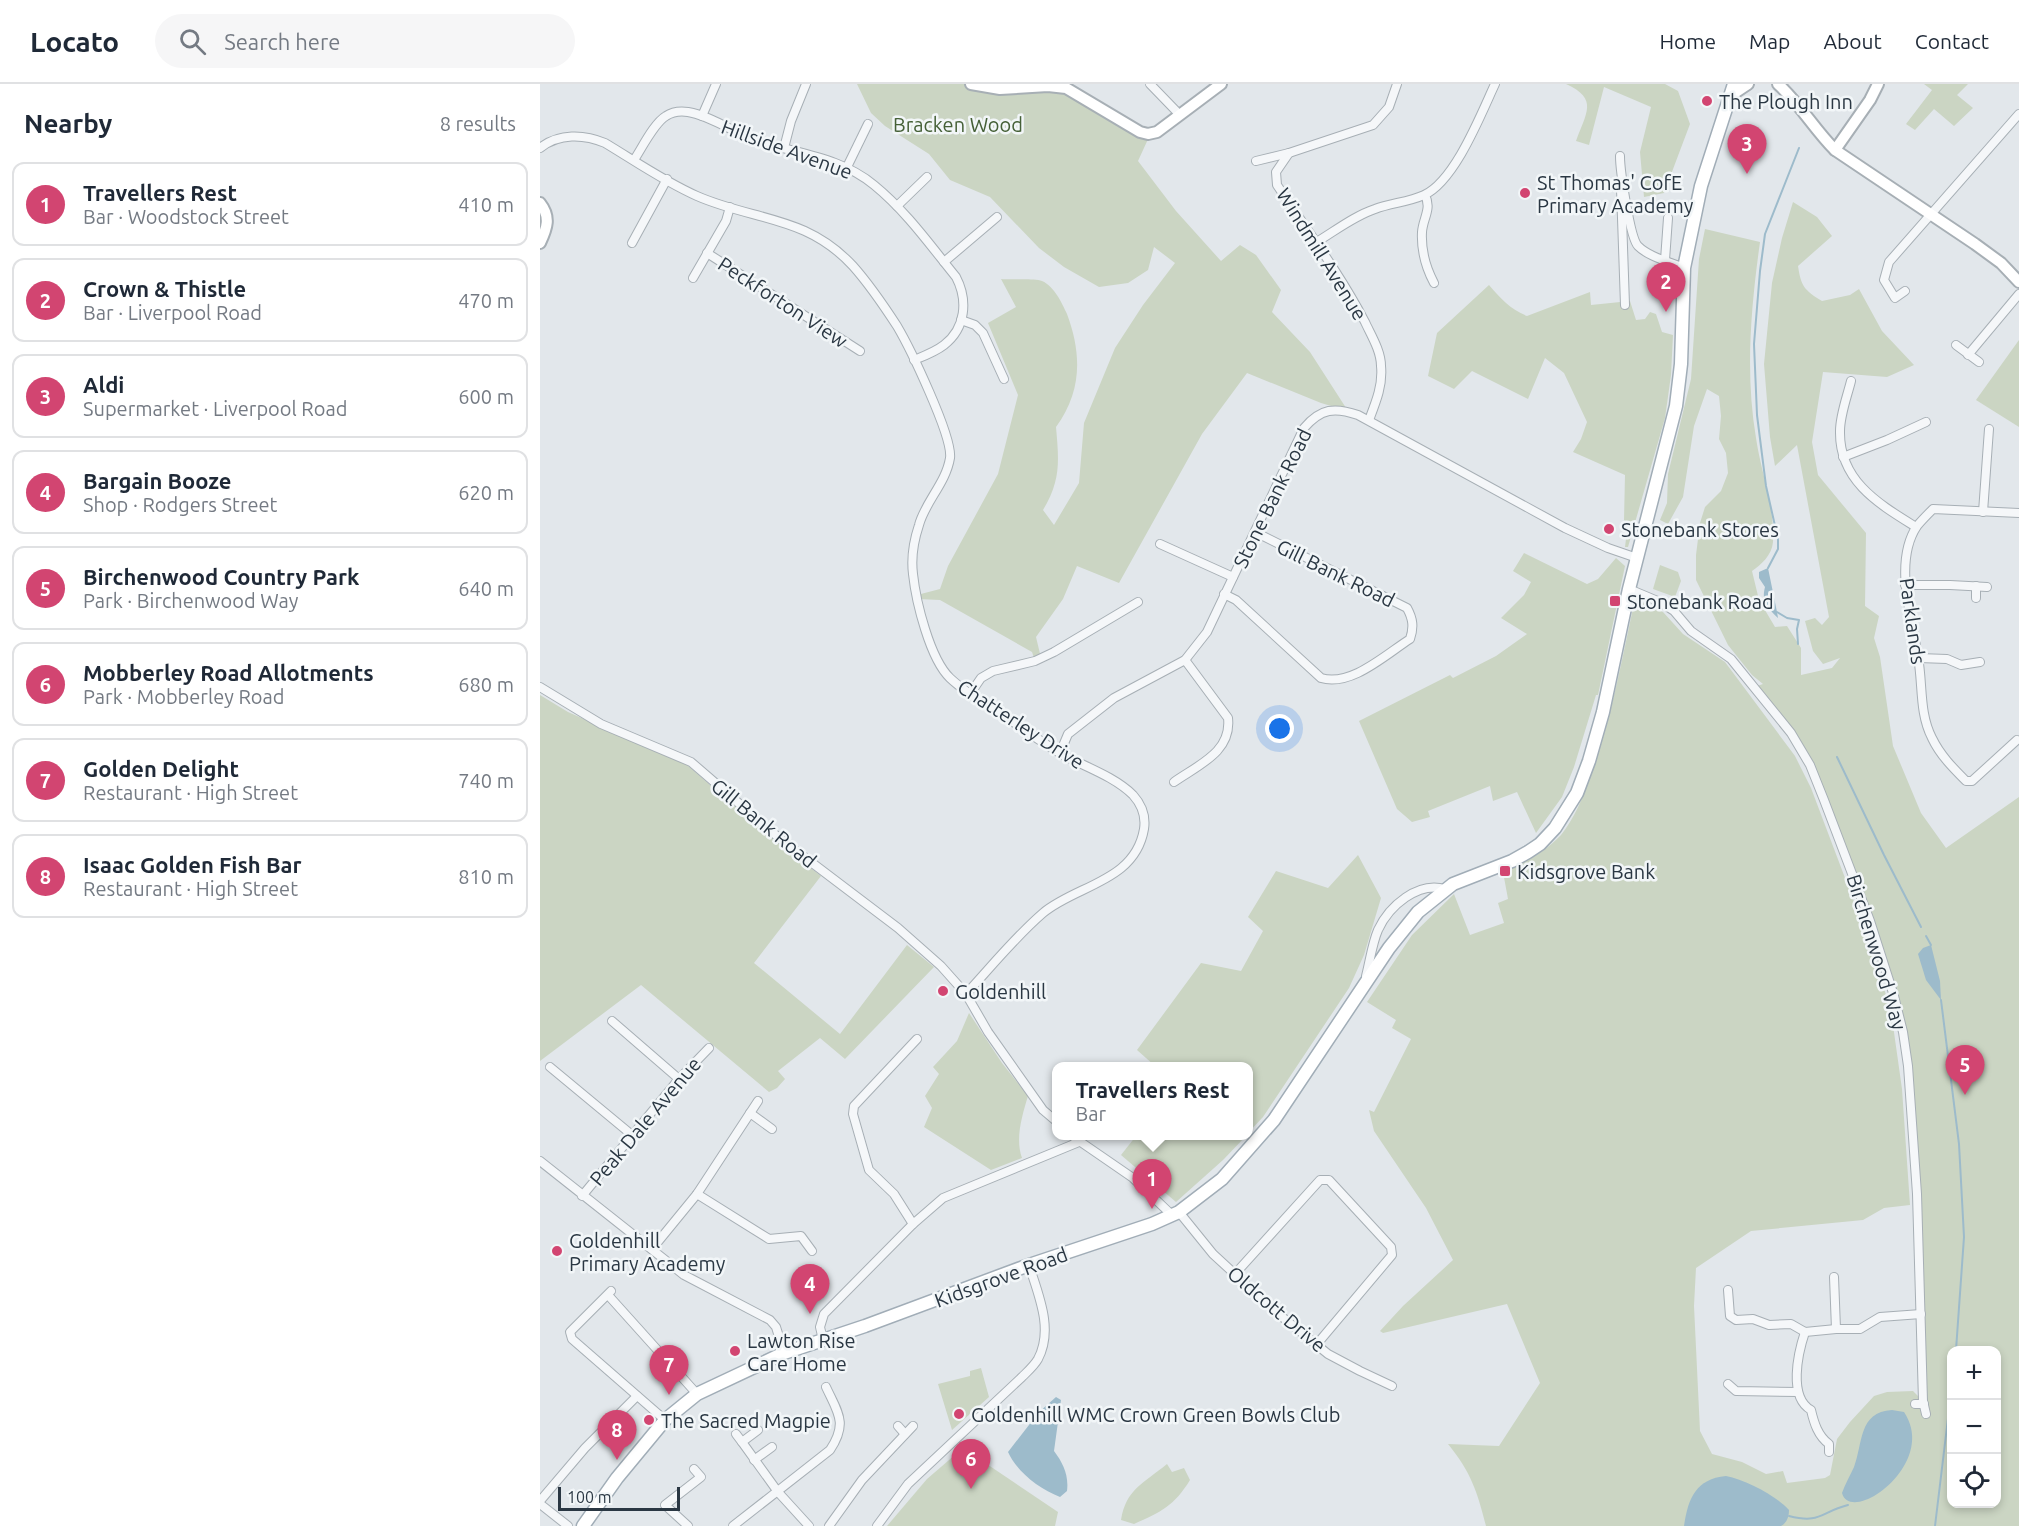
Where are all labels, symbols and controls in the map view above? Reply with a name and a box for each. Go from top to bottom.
search box [155,14,575,68]
icon: search [176,25,209,58]
text: Locato [30,26,119,57]
text: Search here [224,29,340,54]
text: Home [1659,29,1716,53]
text: Map [1749,29,1790,53]
text: About [1823,29,1882,53]
text: Contact [1915,29,1989,53]
place label: The Plough Inn [1719,90,1853,113]
marker: The Plough Inn [1700,94,1714,108]
text: Nearby [24,109,112,138]
text: 8 results [440,112,516,135]
park label: Bracken Wood [893,113,1023,136]
street label: Hillside Avenue [718,115,856,183]
pin: 3 [1728,124,1766,174]
place label: St Thomas' CofE Primary Academy [1537,171,1694,217]
text: Travellers Rest [83,180,237,205]
street label: Windmill Avenue [1272,184,1372,324]
marker: St Thomas' CofE Primary Academy [1518,186,1532,200]
text: 1 [40,193,51,216]
text: 410 m [458,193,514,216]
text: Bar · Woodstock Street [83,205,289,228]
street label: Peckforton View [714,252,852,353]
pin: 2 [1646,262,1686,312]
text: Crown & Thistle [83,276,246,301]
text: 2 [40,289,51,312]
text: 470 m [458,289,514,312]
text: Bar · Liverpool Road [83,301,262,324]
text: Aldi [83,372,124,397]
text: 3 [40,385,51,408]
text: 600 m [458,385,514,408]
text: Supermarket · Liverpool Road [83,397,347,420]
street label: Stone Bank Road [1228,425,1316,571]
text: Bargain Booze [83,468,232,493]
text: 4 [40,481,51,504]
text: 620 m [458,481,514,504]
text: Shop · Rodgers Street [83,493,277,516]
place label: Stonebank Stores [1621,518,1779,541]
marker: Stonebank Stores [1602,522,1616,536]
street label: Gill Bank Road [1273,535,1399,611]
text: Birchenwood Country Park [83,564,359,589]
street label: Parklands [1896,576,1930,666]
text: 5 [40,577,51,600]
text: 640 m [458,577,514,600]
text: Park · Birchenwood Way [83,589,298,612]
place label: Stonebank Road [1627,590,1774,613]
marker: Stonebank Road [1608,594,1622,608]
text: Mobberley Road Allotments [83,660,374,685]
text: 6 [40,673,51,696]
text: 680 m [458,673,514,696]
street label: Chatterley Drive [953,675,1089,773]
text: Park · Mobberley Road [83,685,285,708]
your location [1265,714,1294,743]
text: Golden Delight [83,756,239,781]
text: 7 [40,769,51,792]
text: 740 m [458,769,514,792]
street label: Gill Bank Road [707,774,821,872]
text: Restaurant · High Street [83,781,298,804]
text: Isaac Golden Fish Bar [83,852,302,877]
place label: Kidsgrove Bank [1517,860,1655,883]
marker: Kidsgrove Bank [1498,864,1512,878]
text: 8 [40,865,51,888]
text: 810 m [458,865,514,888]
street label: Birchenwood Way [1842,871,1912,1033]
text: Restaurant · High Street [83,877,298,900]
place label: Goldenhill [955,980,1046,1003]
marker: Goldenhill [936,984,950,998]
pin: 5 [1946,1046,1984,1095]
street label: Peak Dale Avenue [585,1052,705,1190]
popup [1052,1062,1253,1140]
text: Travellers Rest [1076,1077,1229,1102]
text: Bar [1076,1102,1106,1125]
pin: 1 [1132,1160,1172,1209]
place label: Goldenhill Primary Academy [569,1229,726,1275]
street label: Kidsgrove Road [931,1242,1071,1312]
marker: Goldenhill Primary Academy [550,1244,564,1258]
street label: Oldcott Drive [1223,1261,1331,1357]
pin: 4 [790,1264,830,1314]
place label: Lawton Rise Care Home [747,1329,856,1375]
marker: Lawton Rise Care Home [728,1344,742,1358]
pin: 7 [650,1346,688,1395]
map controls [1947,1346,2001,1508]
button: + [1947,1346,2001,1400]
button: − [1947,1400,2001,1454]
place label: Goldenhill WMC Crown Green Bowls Club [971,1403,1340,1426]
marker: Goldenhill WMC Crown Green Bowls Club [952,1407,966,1421]
place label: The Sacred Magpie [661,1409,831,1432]
pin: 8 [598,1410,637,1460]
marker: The Sacred Magpie [642,1413,656,1427]
pin: 6 [952,1440,990,1489]
button: locate [1947,1454,2001,1508]
scale bar [558,1484,680,1512]
text: 100 m [567,1488,612,1506]

